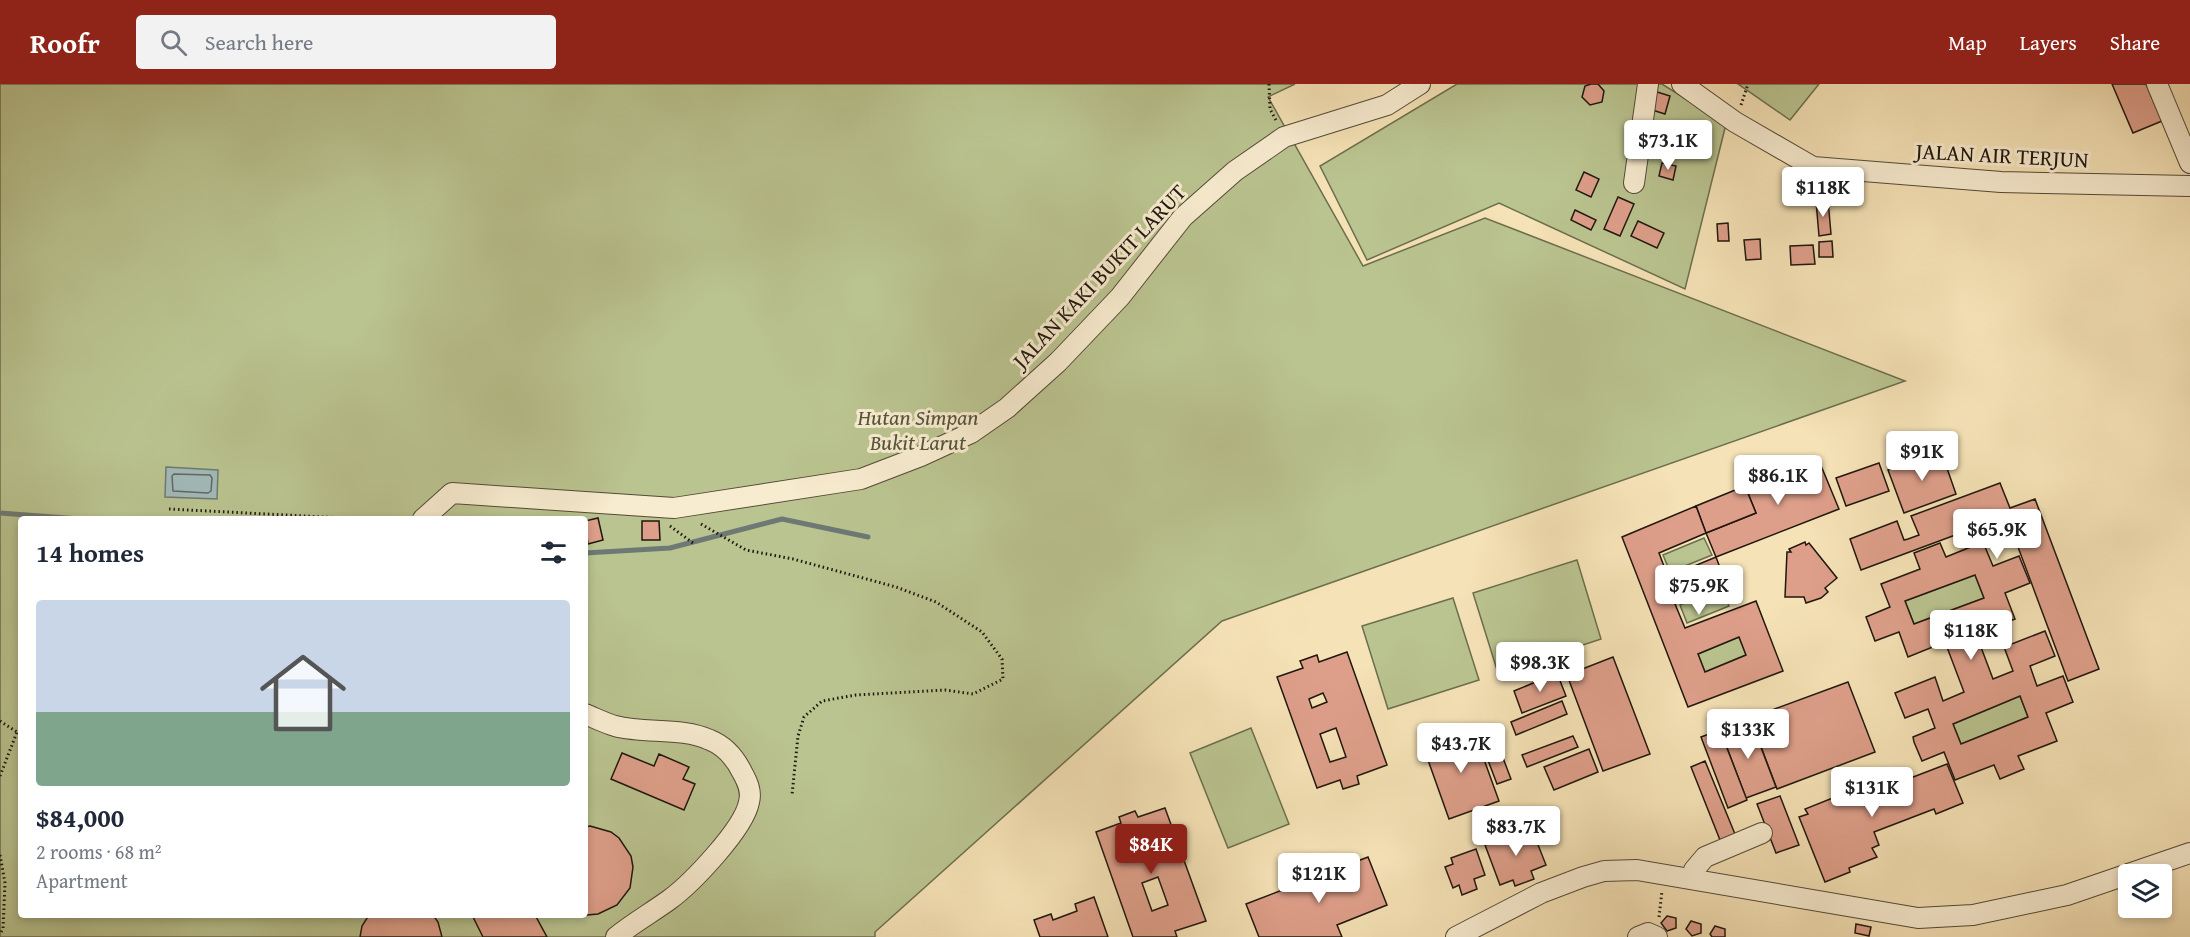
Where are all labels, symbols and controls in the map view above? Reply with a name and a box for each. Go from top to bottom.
search box [136,15,556,69]
text: Roofr [30,22,100,63]
icon: search [157,26,190,59]
text: Search here [205,26,313,58]
text: Map [1948,27,1987,58]
text: Layers [2020,27,2077,58]
text: Share [2110,27,2160,58]
pin: $73.1K [1619,120,1717,171]
text: $73.1K [1638,125,1698,154]
street label: JALAN AIR TERJUN [1912,134,2089,176]
pin: $118K [1781,167,1865,218]
text: $118K [1796,172,1850,201]
street label: JALAN KAKI BUKIT LARUT [1003,177,1193,378]
park label: Hutan Simpan Bukit Larut [857,401,979,458]
pin: $91K [1886,431,1958,482]
text: $91K [1900,436,1944,465]
pin: $86.1K [1729,455,1827,506]
text: $86.1K [1748,460,1808,489]
pin: $65.9K [1948,509,2046,560]
text: $65.9K [1967,514,2027,543]
text: 14 homes [36,533,144,572]
icon: filters [537,536,570,569]
pin: $75.9K [1650,565,1748,616]
text: $75.9K [1669,570,1729,599]
pin: $118K [1929,610,2013,661]
text: $118K [1944,615,1998,644]
icon: home [249,639,357,747]
pin: $98.3K [1491,642,1589,693]
text: $98.3K [1510,647,1570,676]
pin: $133K [1706,709,1790,760]
text: $133K [1721,714,1775,743]
pin: $43.7K [1412,723,1510,774]
text: $43.7K [1431,728,1491,757]
pin: $131K [1830,767,1914,818]
text: $131K [1845,772,1899,801]
text: $84,000 [36,798,124,837]
pin: $83.7K [1467,806,1565,857]
text: $83.7K [1486,811,1546,840]
pin: $84K [1115,824,1187,875]
text: $84K [1129,829,1173,858]
text: 2 rooms · 68 m² [36,837,162,866]
pin: $121K [1277,853,1361,904]
text: $121K [1292,858,1346,887]
map controls [2118,864,2172,918]
button: layers [2118,864,2172,918]
text: Apartment [36,866,128,895]

